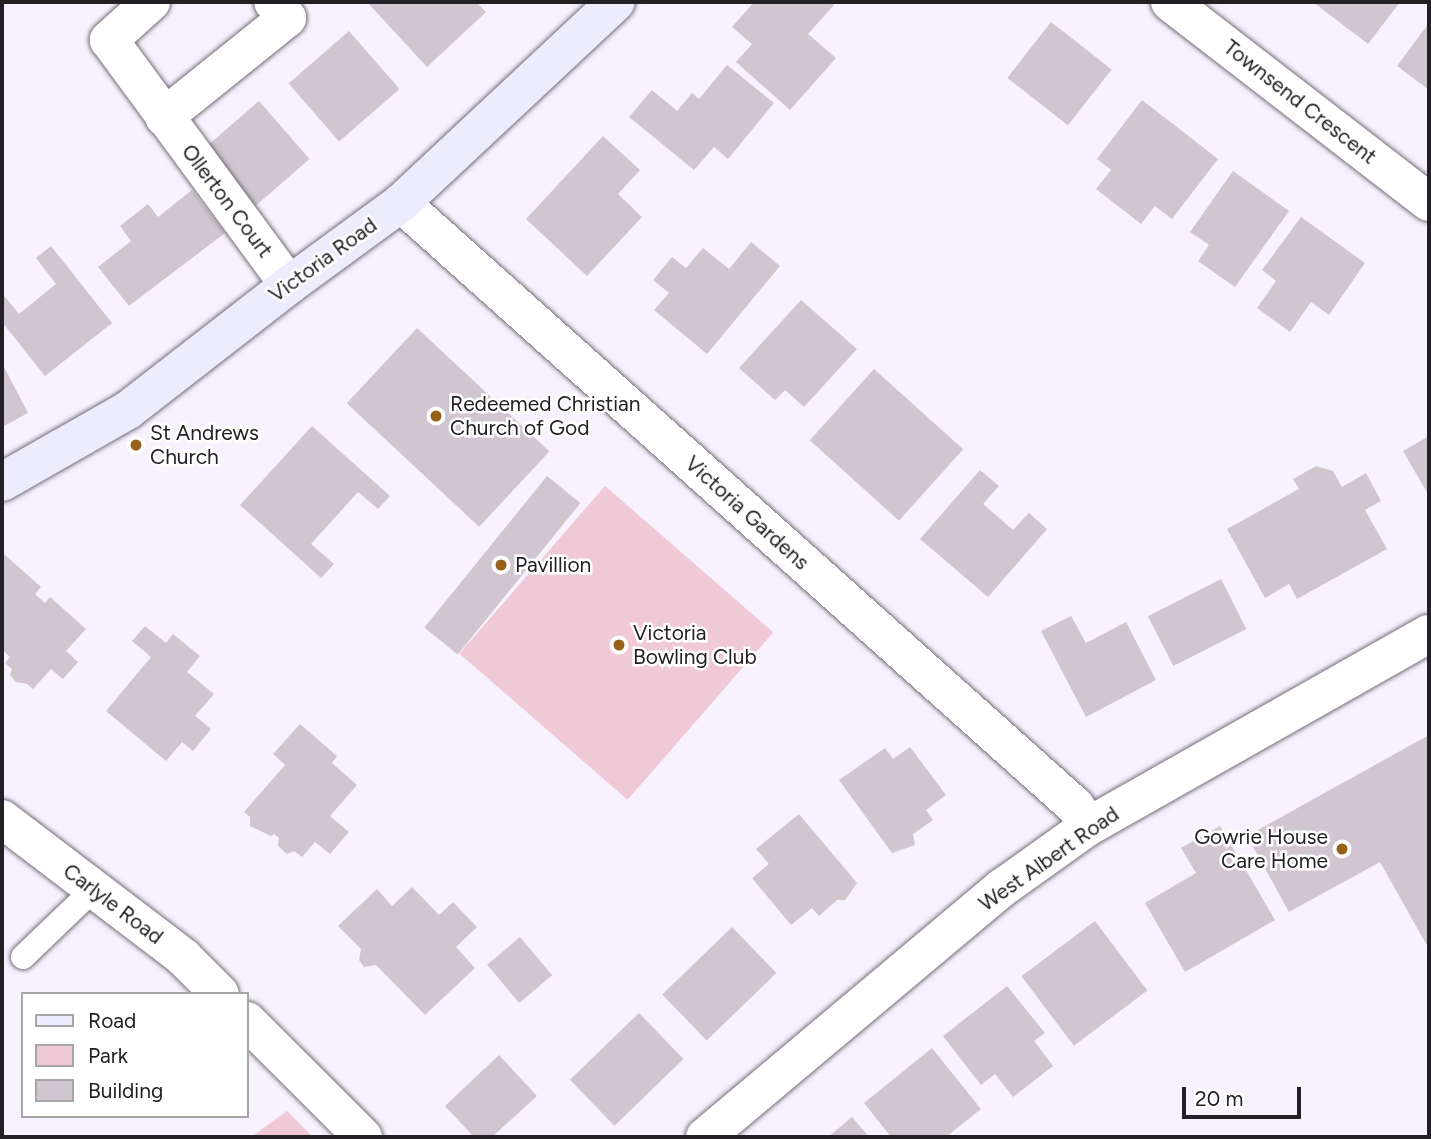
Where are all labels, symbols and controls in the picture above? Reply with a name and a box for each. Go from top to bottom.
street label: Townsend Crescent [1219,35,1381,169]
street label: Ollerton Court [176,139,278,263]
street label: Victoria Road [264,212,382,308]
place label: Redeemed Christian Church of God [450,391,641,441]
marker: Redeemed Christian Church of God [428,408,444,424]
place label: St Andrews Church [150,420,259,470]
marker: St Andrews Church [128,437,144,453]
street label: Victoria Gardens [680,451,814,575]
place label: Pavillion [515,552,591,578]
marker: Pavillion [493,557,509,573]
place label: Victoria Bowling Club [633,620,757,670]
marker: Victoria Bowling Club [611,637,627,653]
street label: West Albert Road [974,801,1124,917]
place label: Gowrie House Care Home [1194,824,1328,874]
marker: Gowrie House Care Home [1334,841,1350,857]
street label: Carlyle Road [58,858,168,950]
legend [21,992,248,1118]
text: Road [88,1008,136,1033]
text: Park [88,1043,128,1068]
scale bar [1186,1072,1305,1116]
text: Building [88,1078,163,1103]
text: 20 m [1195,1086,1243,1111]

